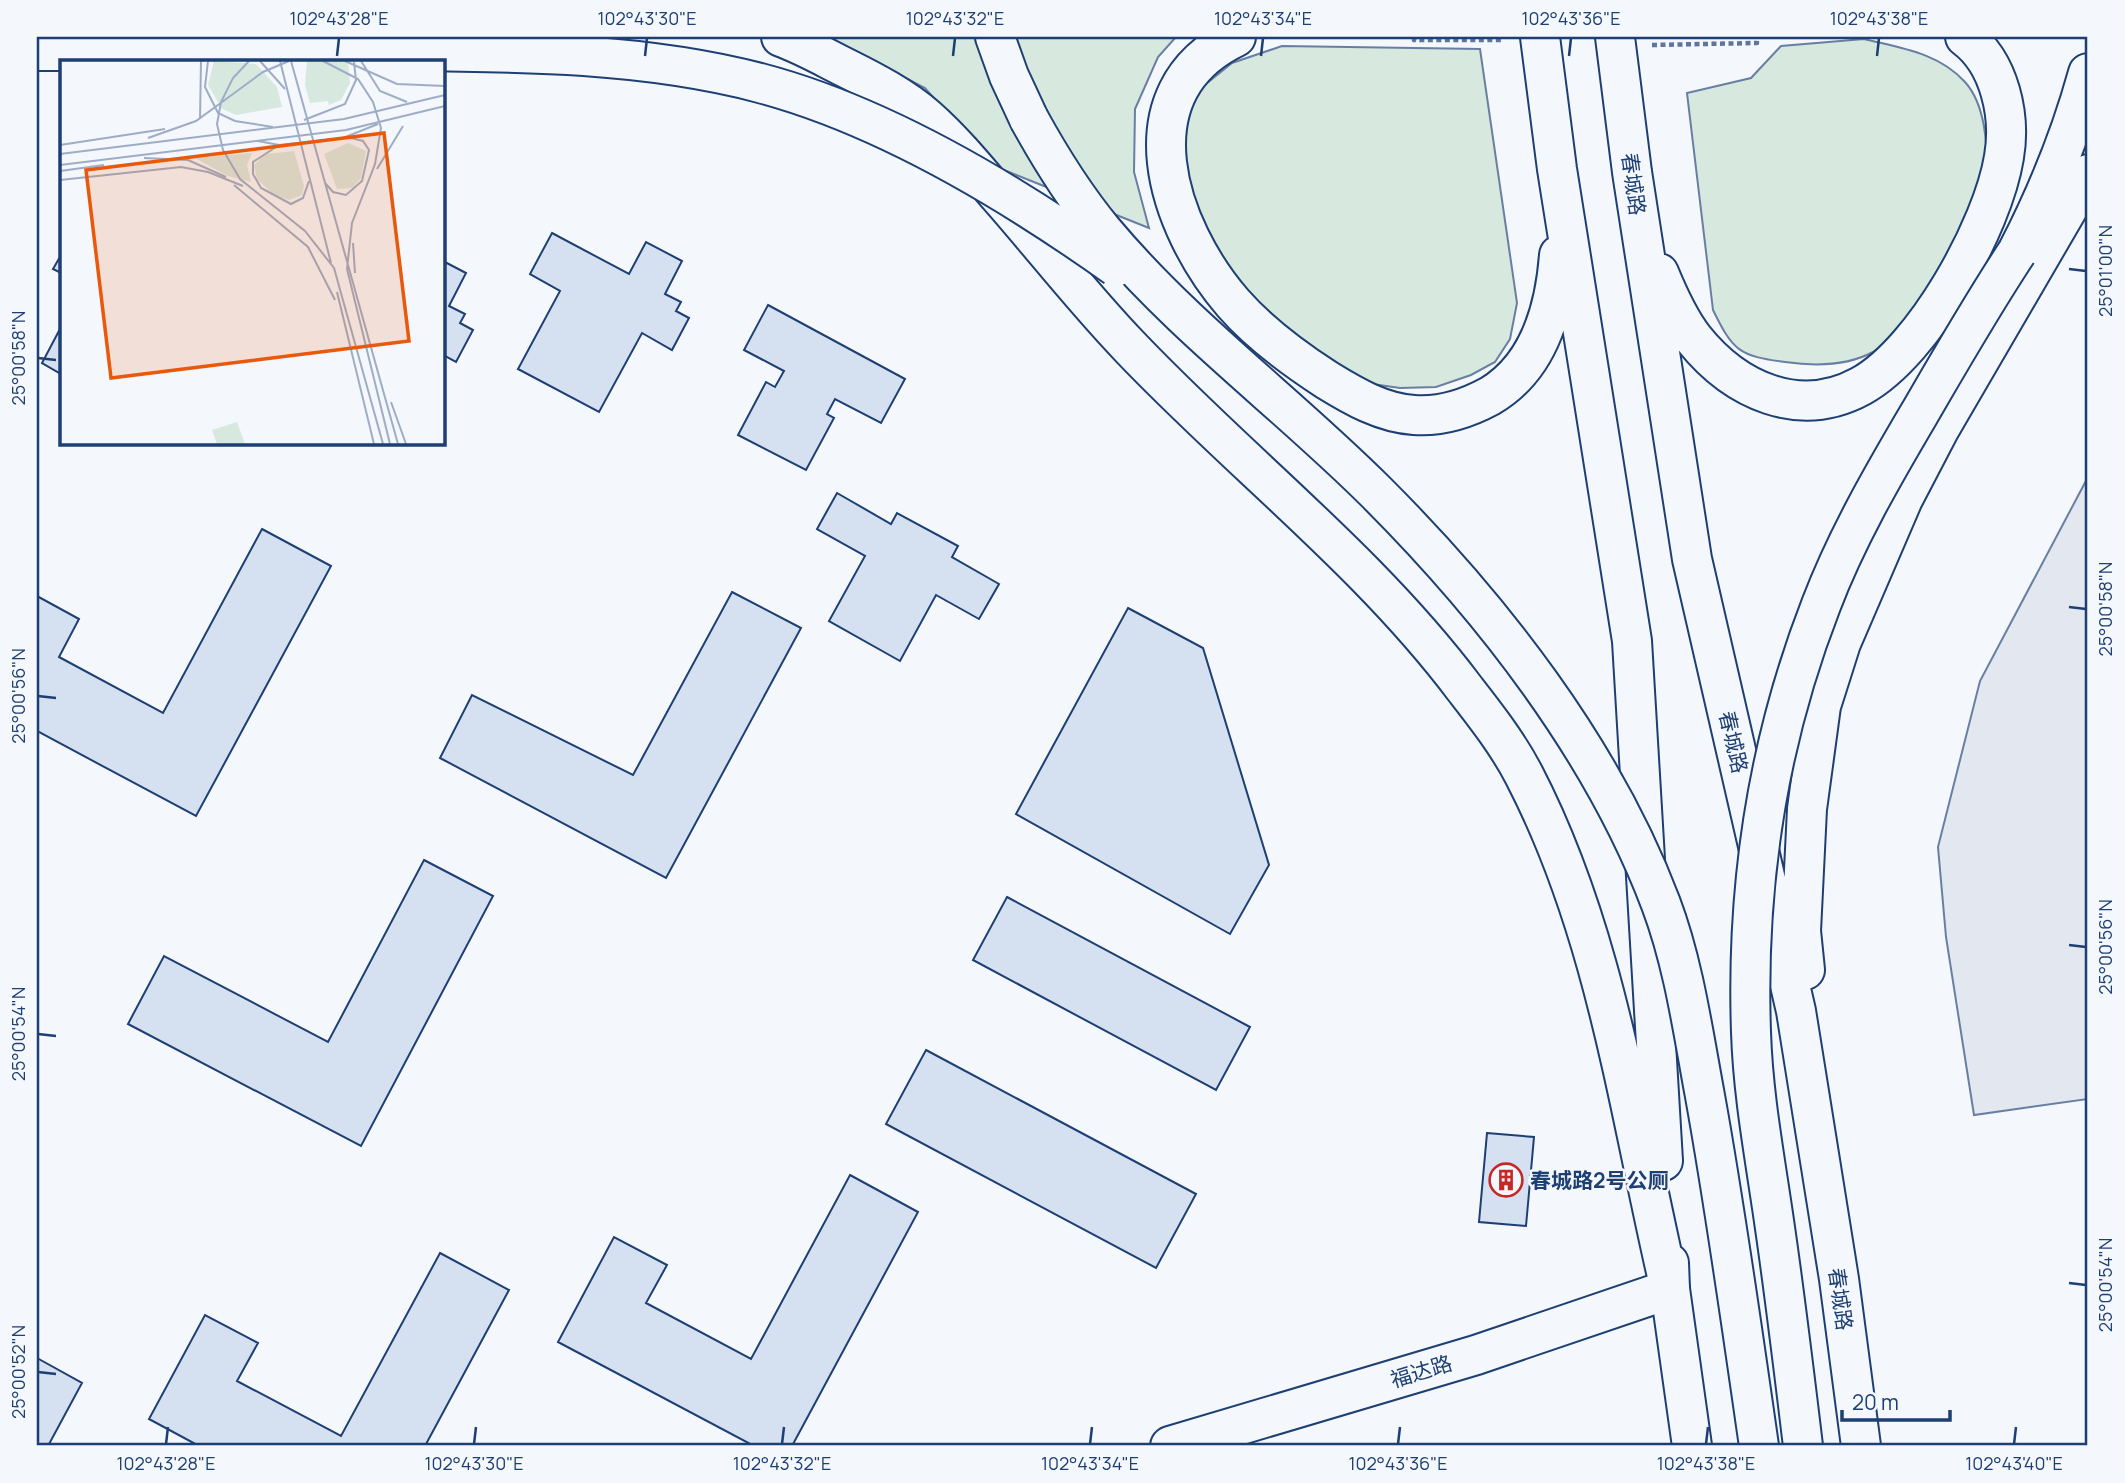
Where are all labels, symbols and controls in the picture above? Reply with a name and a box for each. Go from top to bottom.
text: 102°43'28"E [290,6,388,30]
text: 102°43'30"E [597,6,697,30]
text: 102°43'32"E [906,6,1004,30]
text: 102°43'34"E [1214,6,1312,30]
text: 102°43'36"E [1521,6,1621,30]
text: 102°43'38"E [1830,6,1928,30]
inset map [60,60,444,444]
street label: 春城路 [1616,151,1652,217]
text: 25°01'00"N [2093,225,2117,317]
text: 25°00'58"N [6,311,30,405]
text: 25°00'58"N [2093,562,2117,656]
text: 25°00'56"N [6,648,30,744]
street label: 春城路 [1713,708,1755,776]
text: 25°00'56"N [2093,899,2117,995]
text: 25°00'54"N [6,987,30,1081]
building icon: 春城路2号公厕 [1487,1161,1525,1199]
place label: 春城路2号公厕 [1530,1166,1669,1194]
text: 25°00'54"N [2093,1238,2117,1332]
street label: 春城路 [1823,1266,1859,1332]
text: 25°00'52"N [6,1325,30,1419]
street label: 福达路 [1387,1348,1455,1394]
scale bar [1842,1378,1950,1422]
text: 20 m [1852,1388,1899,1416]
text: 102°43'28"E [117,1451,215,1475]
text: 102°43'30"E [424,1451,524,1475]
text: 102°43'32"E [733,1451,831,1475]
text: 102°43'34"E [1041,1451,1139,1475]
text: 102°43'36"E [1348,1451,1448,1475]
text: 102°43'38"E [1657,1451,1755,1475]
text: 102°43'40"E [1965,1451,2063,1475]

